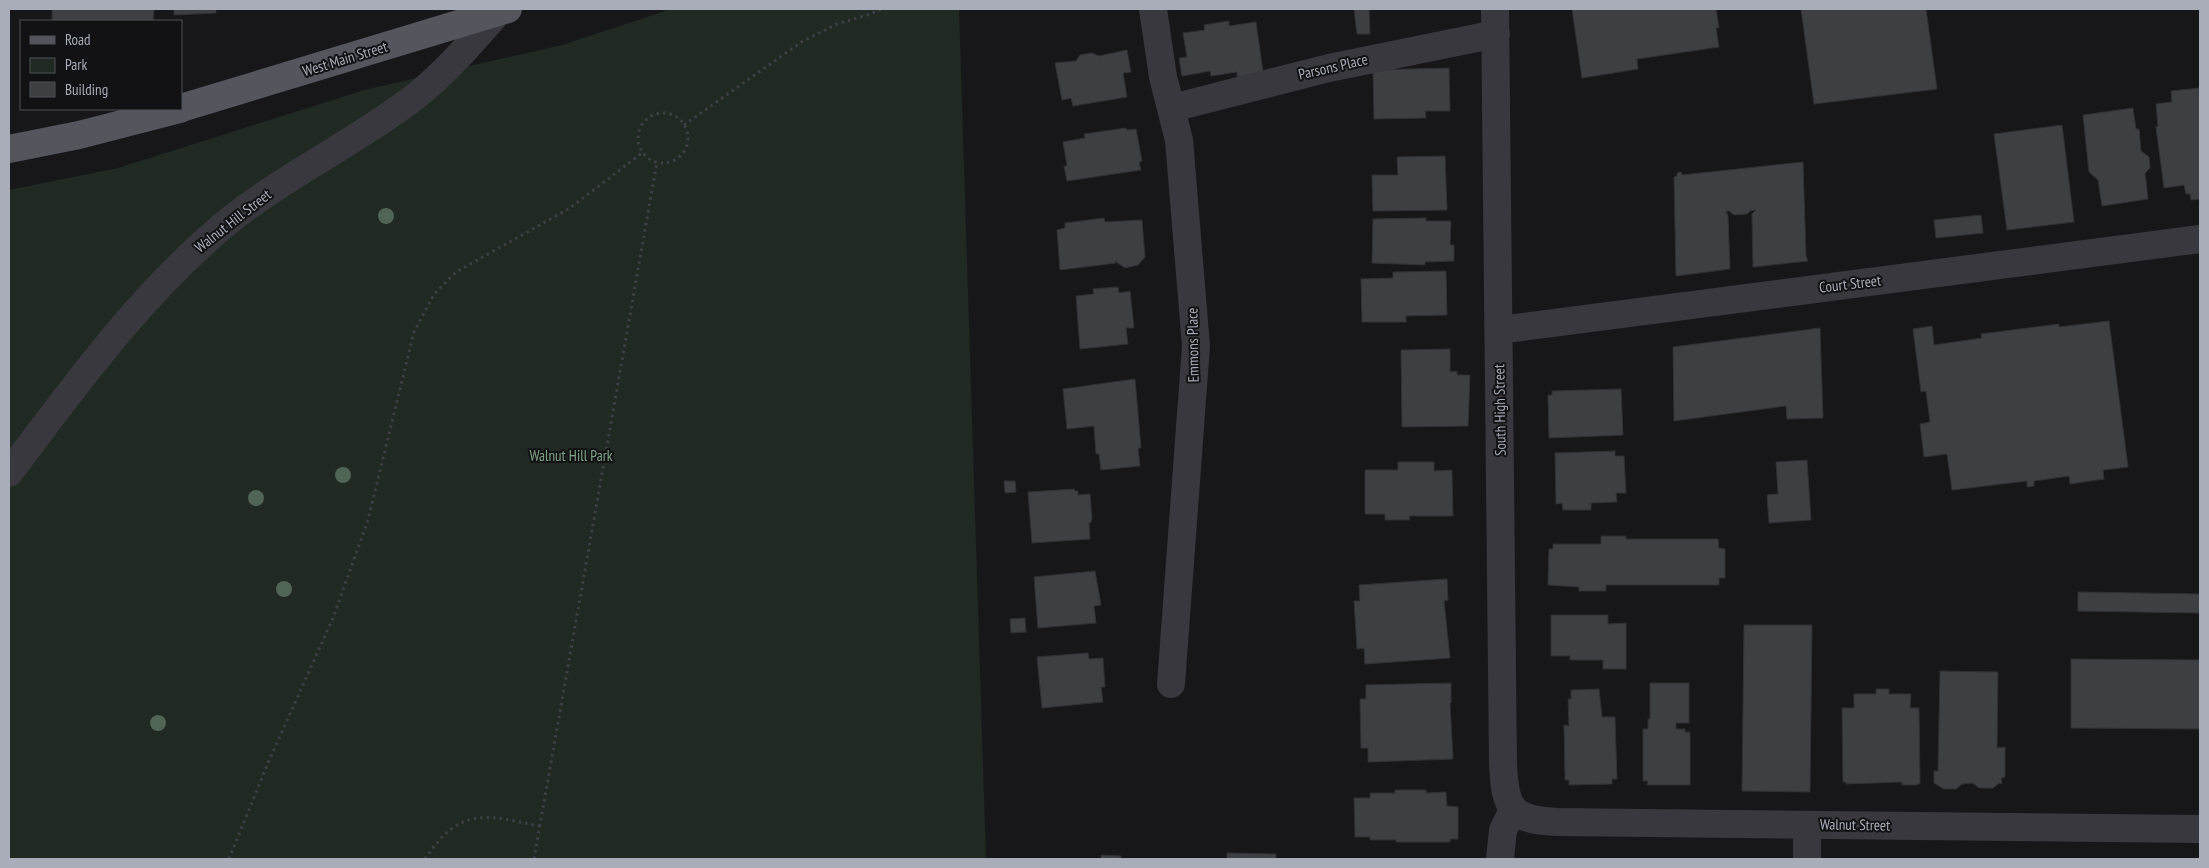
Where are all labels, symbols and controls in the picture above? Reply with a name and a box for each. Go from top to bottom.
legend [20,20,182,110]
text: Road [65,30,91,49]
street label: West Main Street [300,37,390,80]
street label: Parsons Place [1296,49,1369,84]
text: Park [65,55,87,74]
text: Building [65,80,108,99]
street label: Walnut Hill Street [191,185,275,256]
street label: Court Street [1818,270,1882,297]
street label: Emmons Place [1182,307,1203,383]
street label: South High Street [1489,364,1510,456]
park label: Walnut Hill Park [529,446,613,465]
street label: Walnut Street [1820,814,1890,835]

